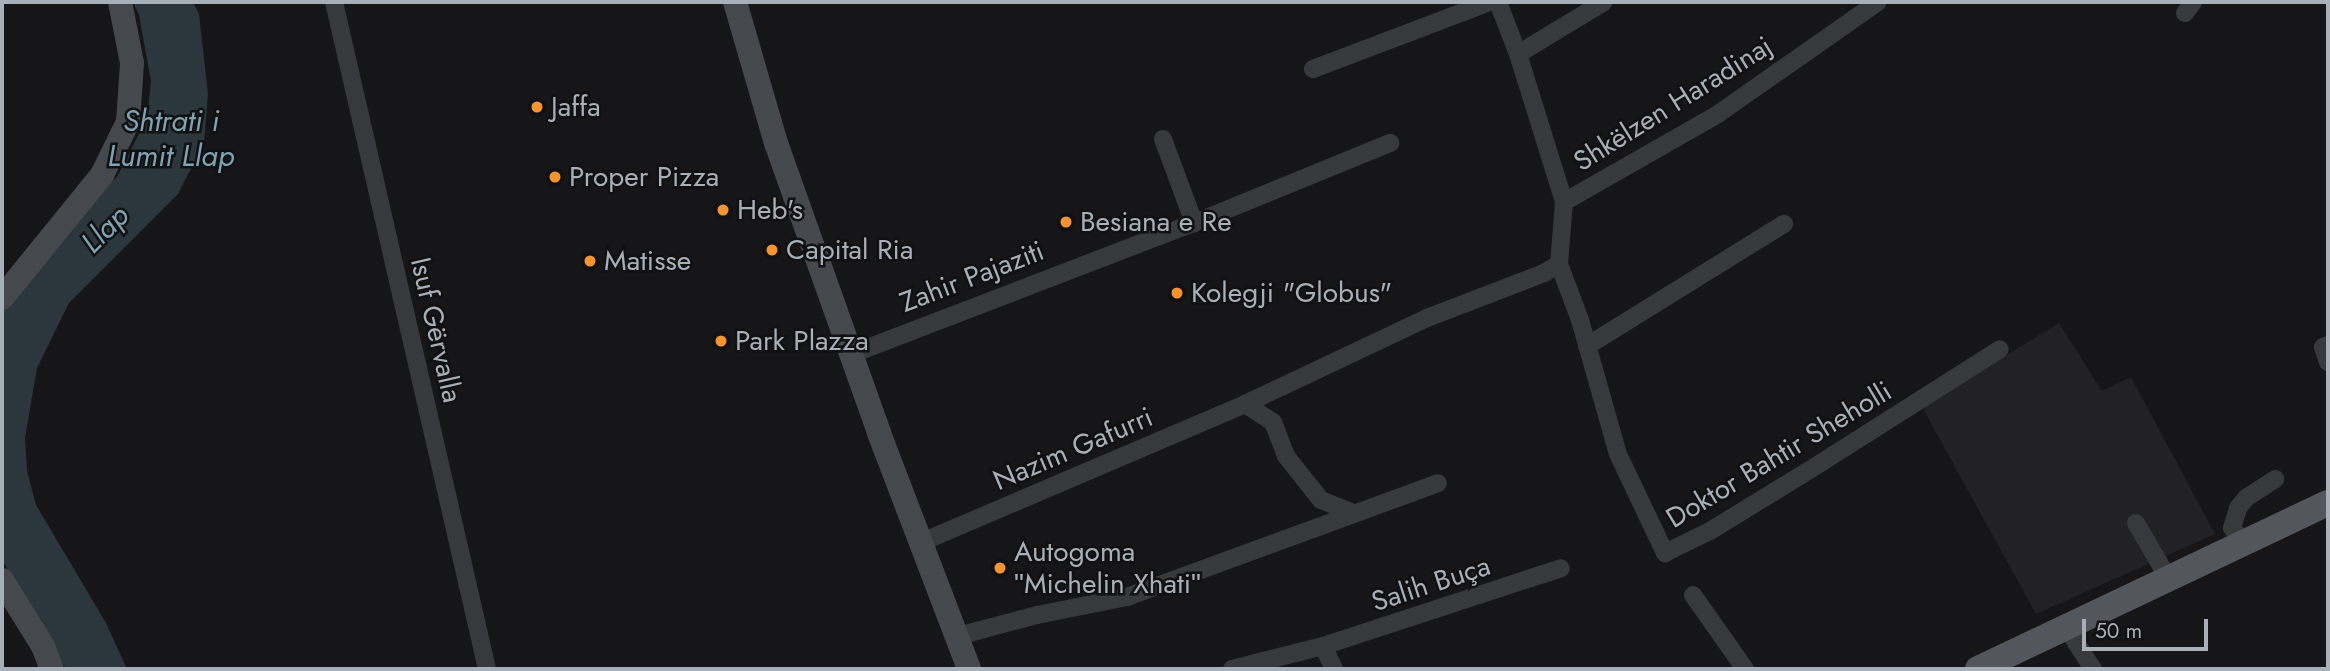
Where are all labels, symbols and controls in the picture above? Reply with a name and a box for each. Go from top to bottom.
street label: Shkëlzen Haradinaj [1568,29,1778,179]
place label: Jaffa [551,90,601,124]
marker: Jaffa [529,99,545,115]
water label: Shtrati i Lumit Llap [107,103,235,174]
place label: Proper Pizza [569,160,719,194]
marker: Proper Pizza [547,169,563,185]
place label: Heb's [737,193,803,227]
water label: Llap [74,198,136,260]
marker: Heb's [715,202,731,218]
place label: Besiana e Re [1080,205,1232,239]
marker: Besiana e Re [1058,214,1074,230]
place label: Capital Ria [786,233,913,267]
street label: Zahir Pajaziti [895,234,1049,320]
marker: Capital Ria [764,242,780,258]
place label: Matisse [604,244,691,278]
marker: Matisse [582,253,598,269]
street label: Isuf Gërvalla [403,254,469,406]
place label: Kolegji "Globus" [1191,276,1392,310]
marker: Kolegji "Globus" [1169,285,1185,301]
place label: Park Plazza [735,324,869,358]
marker: Park Plazza [713,333,729,349]
street label: Doktor Bahtir Sheholli [1660,374,1898,536]
street label: Nazim Gafurri [988,400,1158,498]
place label: Autogoma ʺMichelin Xhatiʺ [1014,535,1201,601]
street label: Salih Buça [1367,549,1495,619]
marker: Autogoma ʺMichelin Xhatiʺ [992,560,1008,576]
scale bar [2085,604,2211,648]
text: 50 m [2095,616,2142,646]

